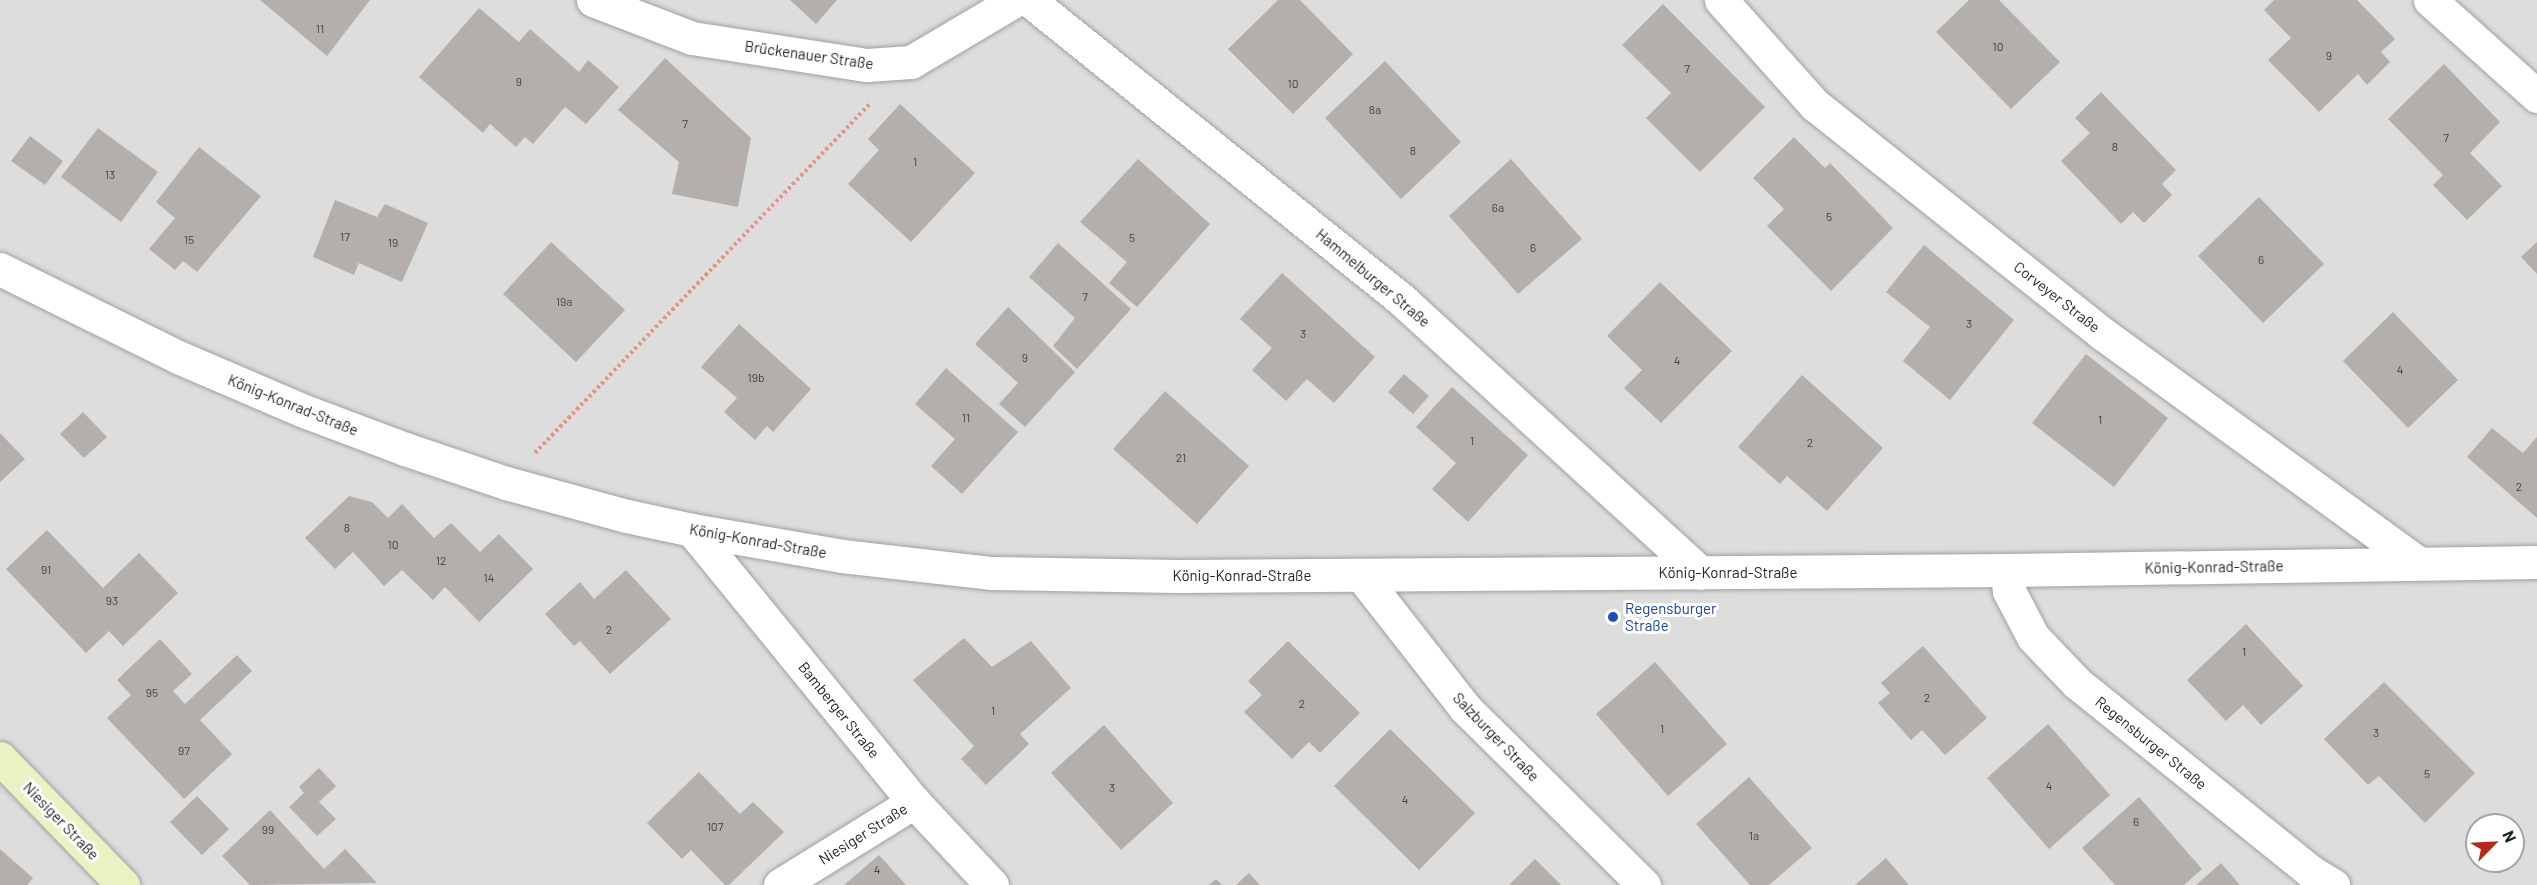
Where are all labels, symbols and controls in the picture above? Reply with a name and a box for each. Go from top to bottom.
house number: 11 [316,22,324,36]
street label: Brückenauer Straße [743,37,875,73]
house number: 10 [1993,40,2003,54]
house number: 9 [2326,49,2332,63]
house number: 7 [1684,62,1690,76]
house number: 9 [516,75,522,89]
house number: 10 [1288,77,1298,91]
house number: 8a [1369,103,1381,117]
house number: 7 [682,117,688,131]
house number: 7 [2443,131,2449,145]
house number: 8 [2112,140,2118,154]
house number: 8 [1410,144,1416,158]
house number: 1 [913,155,917,169]
house number: 13 [105,168,115,182]
house number: 6a [1492,201,1504,215]
house number: 5 [1826,210,1832,224]
street label: Hammelburger Straße [1312,225,1434,331]
house number: 17 [340,230,350,244]
house number: 5 [1129,231,1135,245]
house number: 15 [184,233,194,247]
house number: 19 [388,236,398,250]
house number: 6 [1530,241,1536,255]
house number: 6 [2258,253,2264,267]
street label: Corveyer Straße [2010,258,2104,336]
house number: 7 [1082,290,1088,304]
house number: 19a [556,295,572,309]
house number: 3 [1966,317,1972,331]
house number: 3 [1300,327,1306,341]
house number: 9 [1022,351,1028,365]
house number: 4 [1674,354,1680,368]
house number: 4 [2397,363,2403,377]
street label: König-Konrad-Straße [225,371,361,439]
house number: 19b [747,371,765,385]
house number: 11 [962,411,970,425]
house number: 1 [2098,413,2102,427]
house number: 1 [1470,434,1474,448]
house number: 2 [1807,436,1813,450]
house number: 21 [1176,451,1186,465]
house number: 2 [2516,480,2522,494]
street label: König-Konrad-Straße [688,520,828,562]
house number: 8 [344,521,350,535]
house number: 10 [388,538,398,552]
house number: 12 [436,554,446,568]
street label: König-Konrad-Straße [2144,557,2284,577]
house number: 91 [41,563,51,577]
street label: König-Konrad-Straße [1659,564,1797,582]
street label: König-Konrad-Straße [1173,567,1311,585]
house number: 14 [484,571,494,585]
house number: 93 [106,594,118,608]
place label: Regensburger Straße [1625,599,1716,634]
marker: Regensburger Straße [1606,610,1620,624]
house number: 2 [606,623,612,637]
house number: 1 [2242,645,2246,659]
street label: Bamberger Straße [795,658,883,762]
house number: 95 [146,686,158,700]
street label: Salzburger Straße [1449,689,1543,785]
house number: 2 [1924,691,1930,705]
street label: Regensburger Straße [2092,693,2210,793]
house number: 2 [1299,697,1305,711]
house number: 1 [991,704,995,718]
house number: 1 [1660,722,1664,736]
house number: 3 [2373,726,2379,740]
house number: 97 [178,744,190,758]
house number: 5 [2424,767,2430,781]
street label: Niesiger Straße [19,778,103,864]
house number: 4 [2046,779,2052,793]
house number: 3 [1109,781,1115,795]
house number: 4 [1402,793,1408,807]
street label: Niesiger Straße [815,800,911,868]
north arrow [2465,813,2525,873]
house number: 6 [2133,815,2139,829]
house number: 107 [707,820,723,834]
house number: 99 [262,823,274,837]
text: N [2499,828,2521,845]
house number: 1a [1749,829,1759,843]
house number: 4 [874,863,880,877]

